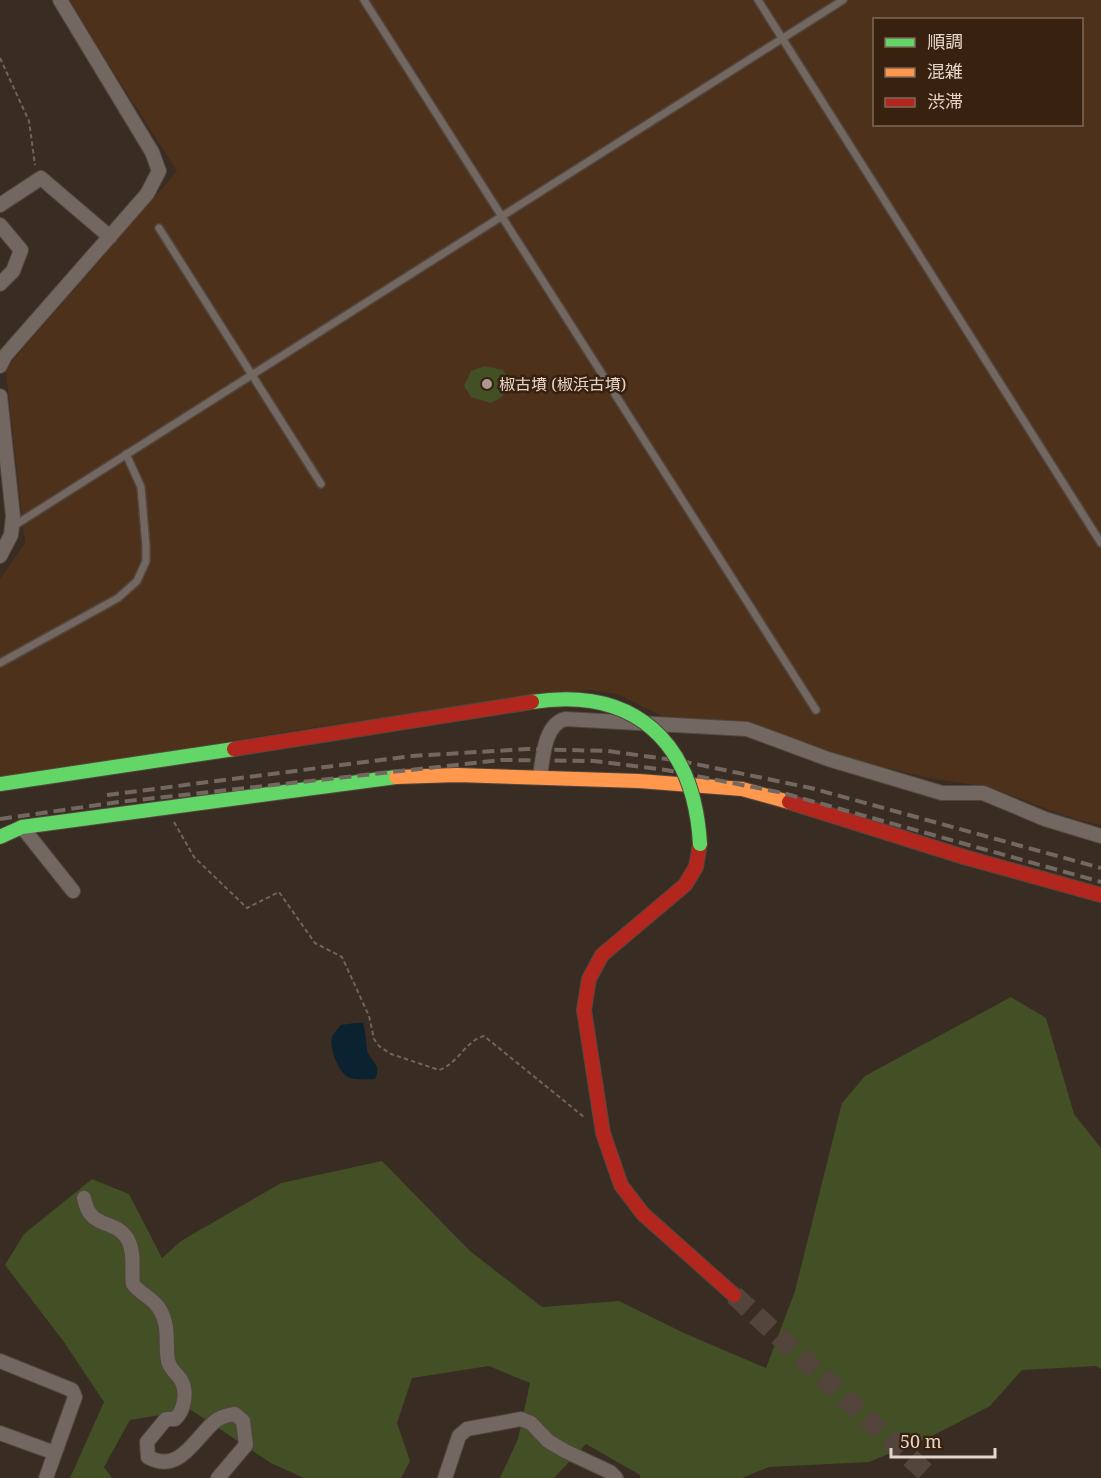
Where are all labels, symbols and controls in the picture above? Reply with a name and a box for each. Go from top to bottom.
legend [873,18,1083,126]
text: 順調 [927,29,963,53]
text: 混雑 [927,59,963,83]
text: 渋滞 [927,89,963,113]
place label: 椒古墳 (椒浜古墳) [499,373,626,395]
marker: 椒古墳 (椒浜古墳) [480,377,494,391]
scale bar [891,1421,994,1459]
text: 50 m [900,1429,942,1453]

